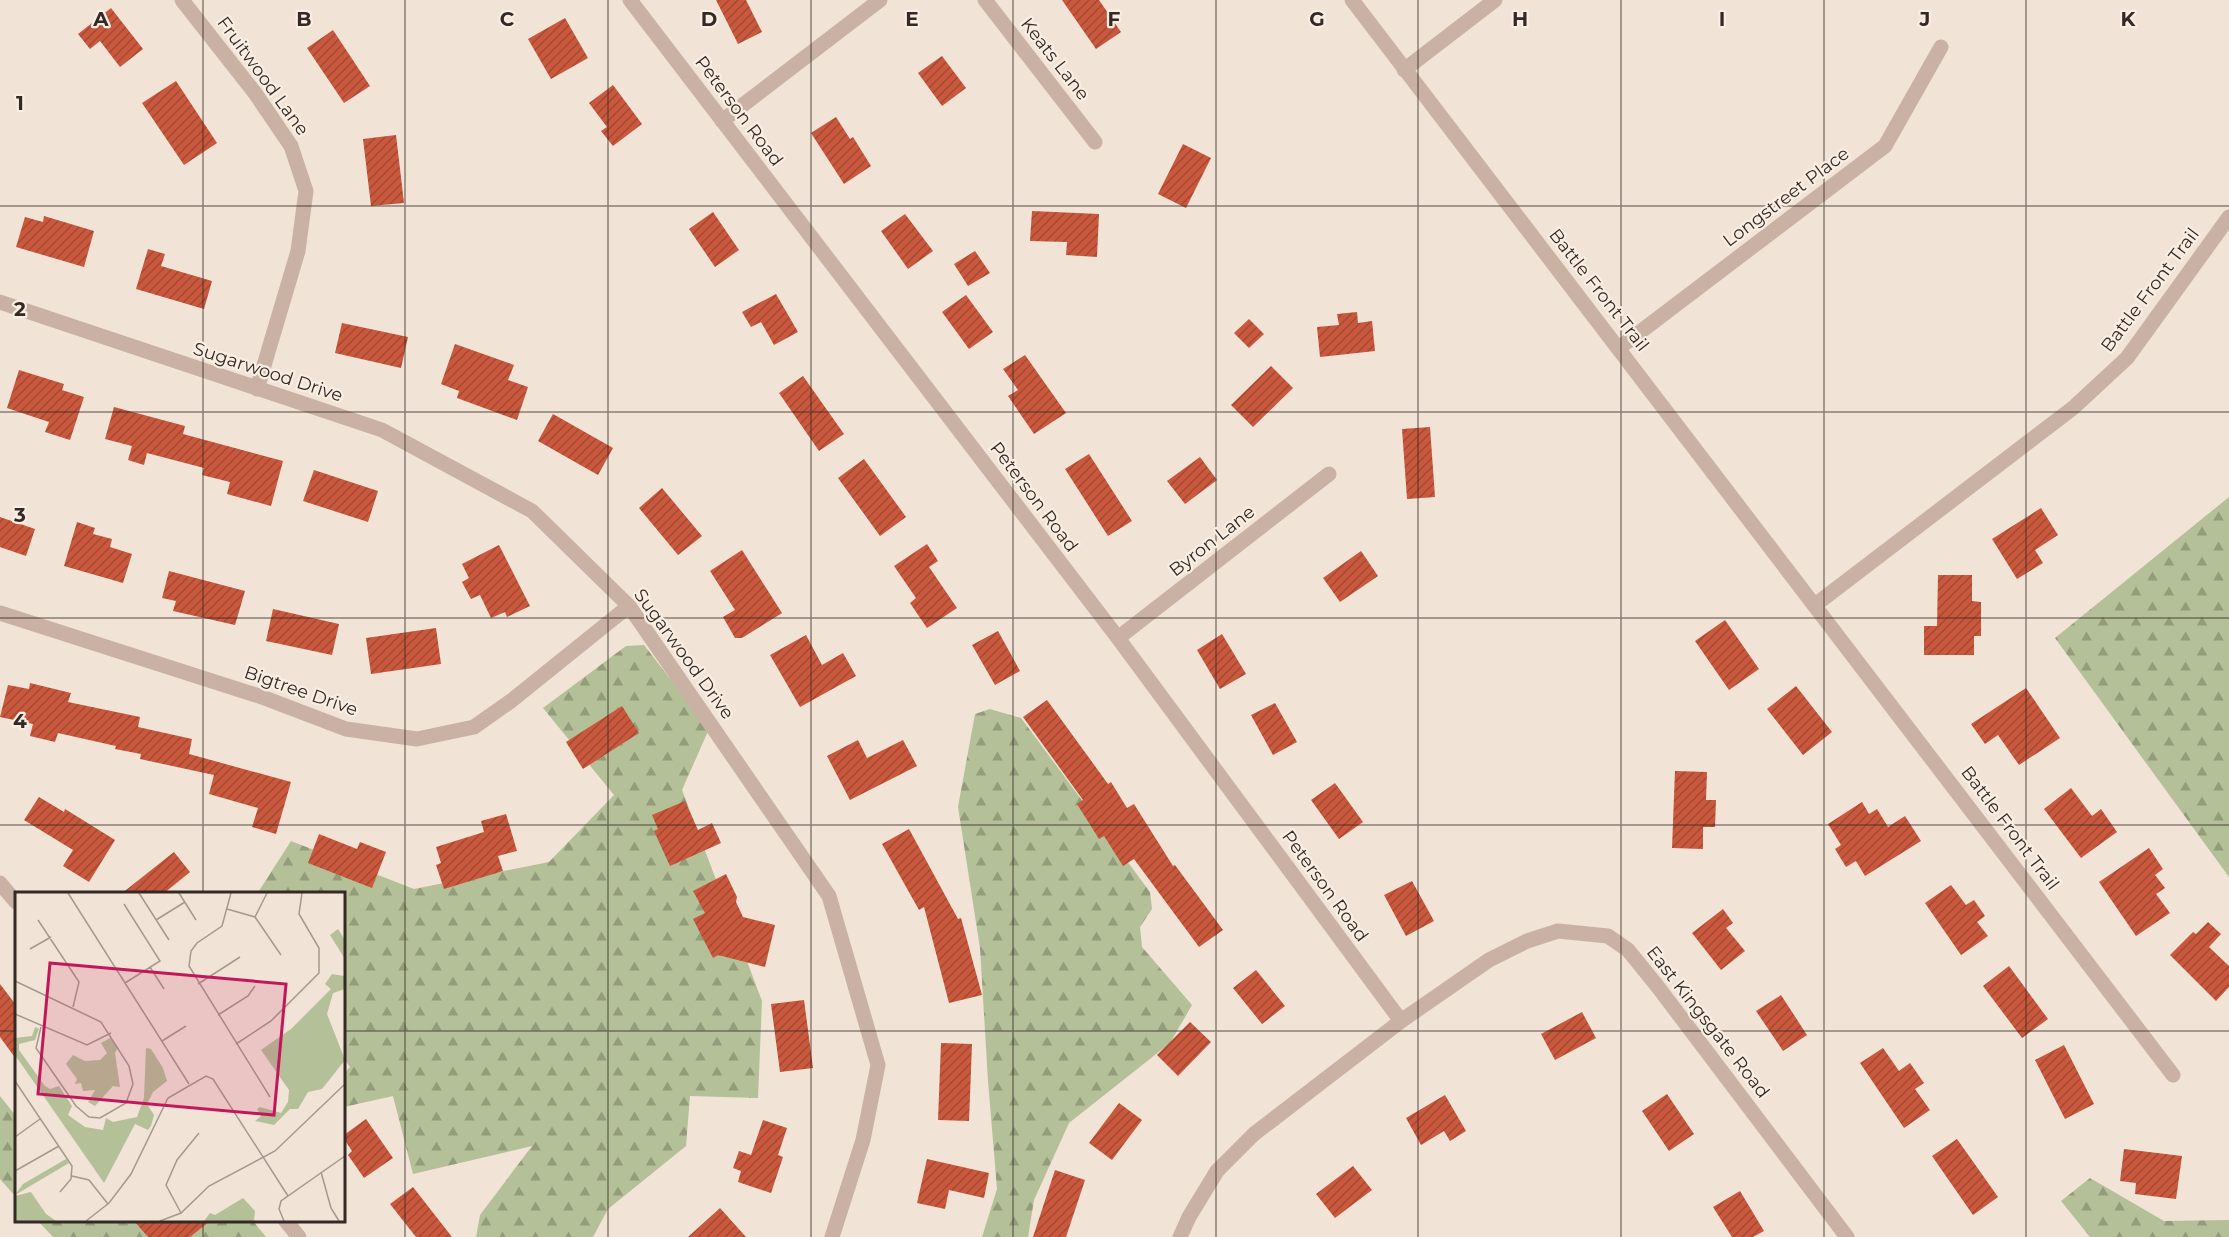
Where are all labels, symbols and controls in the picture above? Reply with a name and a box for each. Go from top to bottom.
text: A [92,7,109,31]
text: B [296,7,312,31]
text: C [500,7,515,31]
text: D [701,7,717,31]
text: E [905,7,919,31]
text: F [1108,7,1121,31]
text: G [1309,7,1325,31]
text: H [1512,7,1528,31]
text: I [1719,7,1725,31]
text: J [1919,7,1930,31]
text: K [2121,7,2137,31]
street label: Fruitwood Lane [212,12,314,140]
street label: Keats Lane [1016,13,1094,105]
street label: Peterson Road [690,51,788,171]
text: 1 [16,91,24,115]
street label: Longstreet Place [1719,142,1854,252]
street label: Battle Front Trail [1544,224,1654,356]
street label: Battle Front Trail [2096,224,2204,356]
text: 2 [14,297,26,321]
street label: Sugarwood Drive [191,337,346,407]
street label: Peterson Road [985,437,1083,557]
street label: Byron Lane [1165,501,1259,581]
text: 3 [13,503,26,527]
street label: Sugarwood Drive [629,585,739,724]
street label: Bigtree Drive [241,661,361,721]
text: 4 [13,709,27,733]
street label: Battle Front Trail [1956,762,2064,894]
street label: Peterson Road [1277,826,1373,946]
inset map [15,892,345,1222]
street label: East Kingsgate Road [1642,942,1774,1102]

